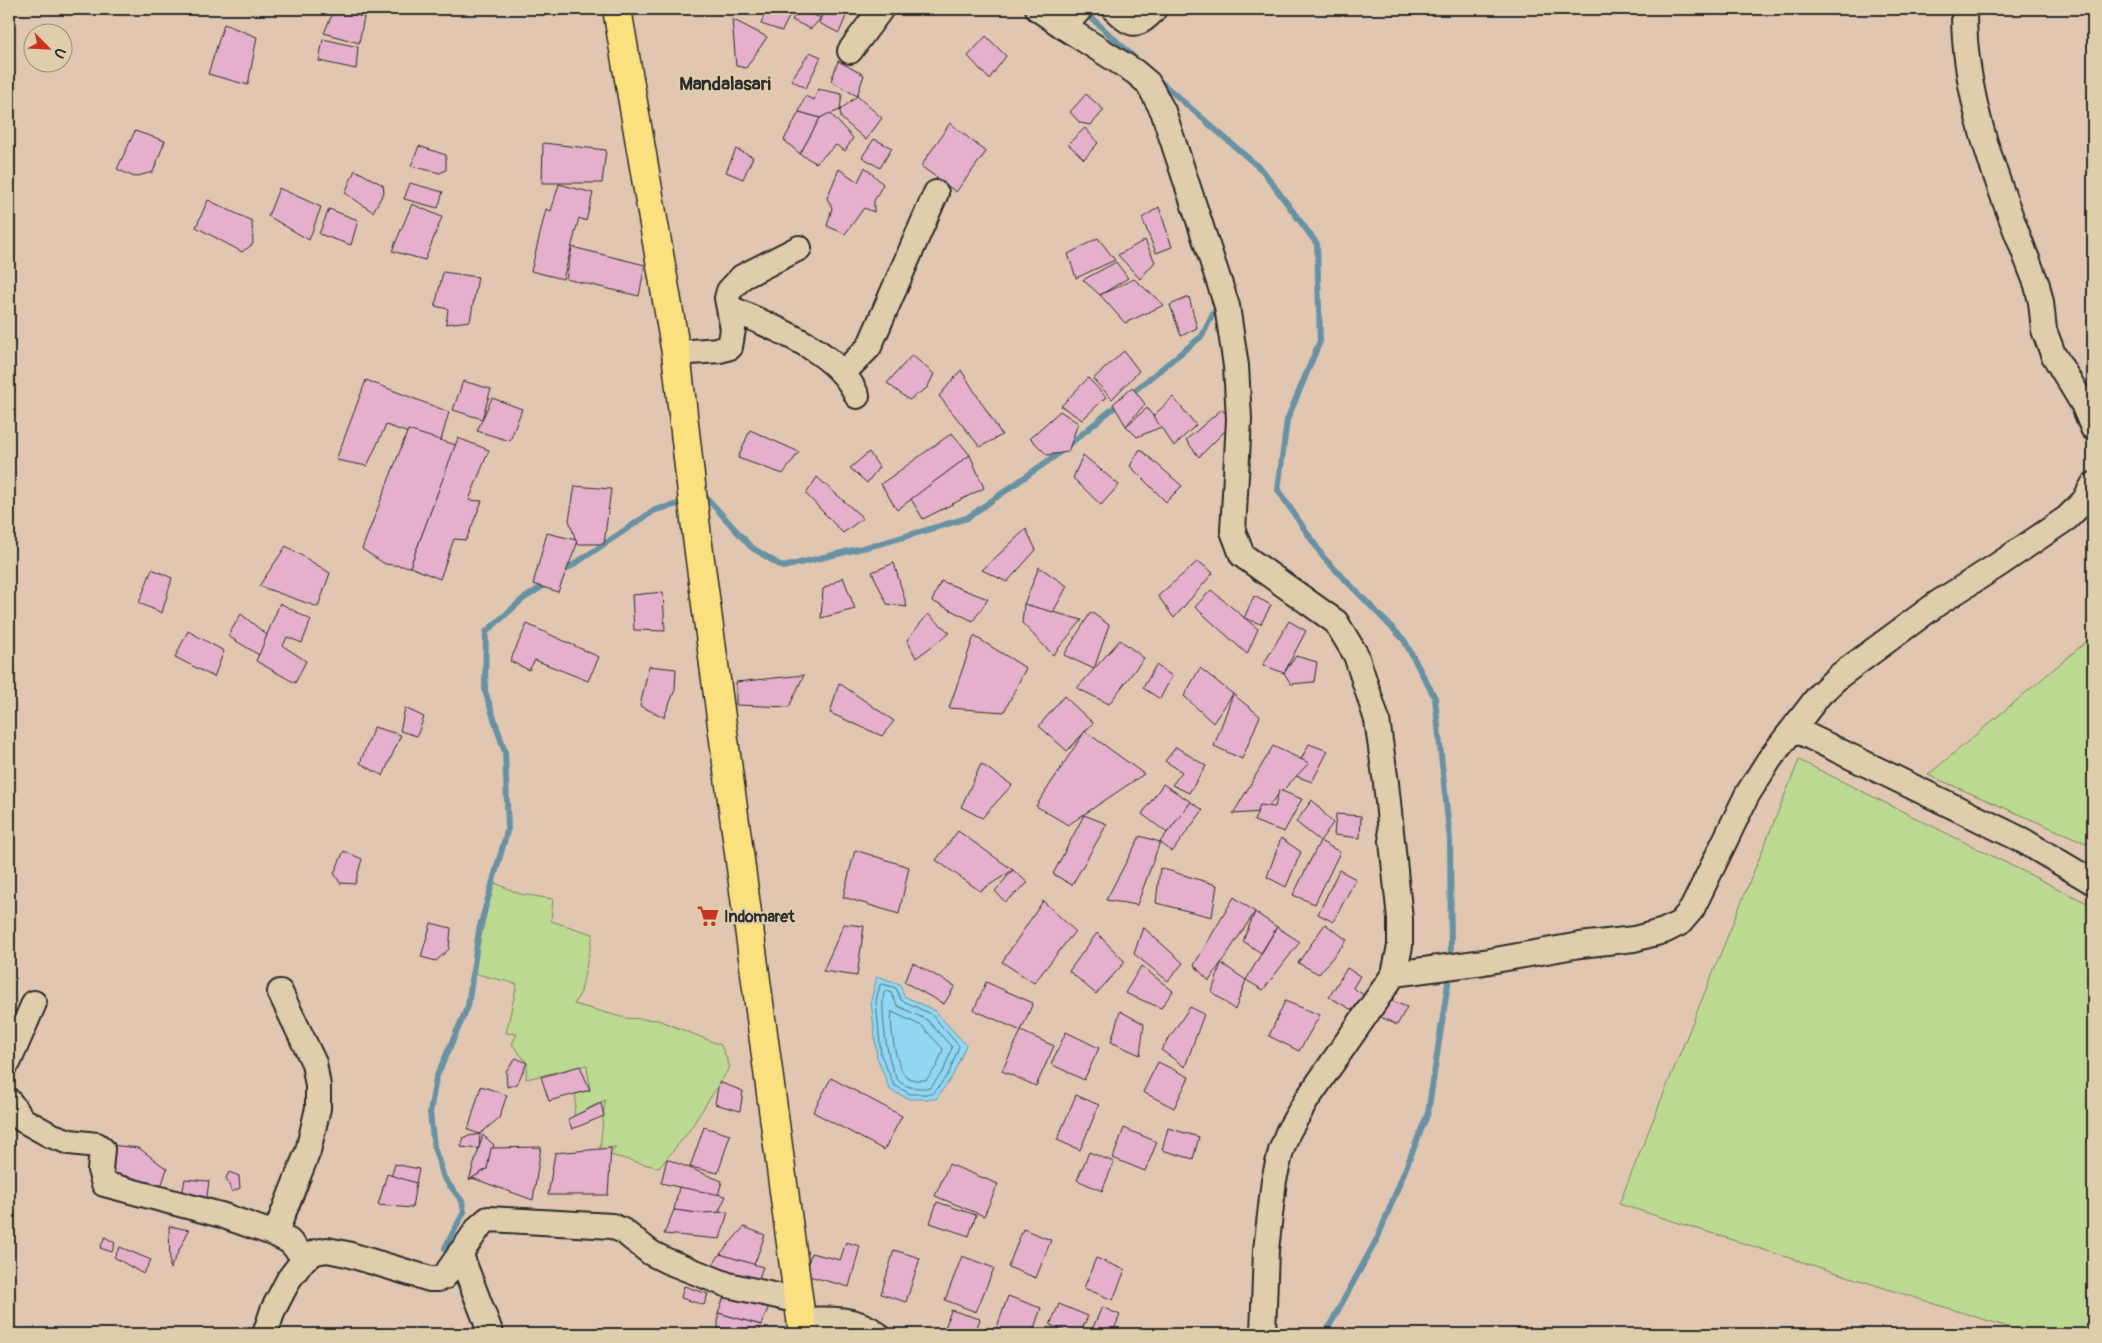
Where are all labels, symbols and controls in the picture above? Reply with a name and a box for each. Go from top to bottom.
north arrow [22,22,72,72]
text: U [50,45,69,61]
district label: Mandalasari [679,72,771,96]
supermarket icon: Indomaret [695,903,721,929]
place label: Indomaret [724,907,795,927]

